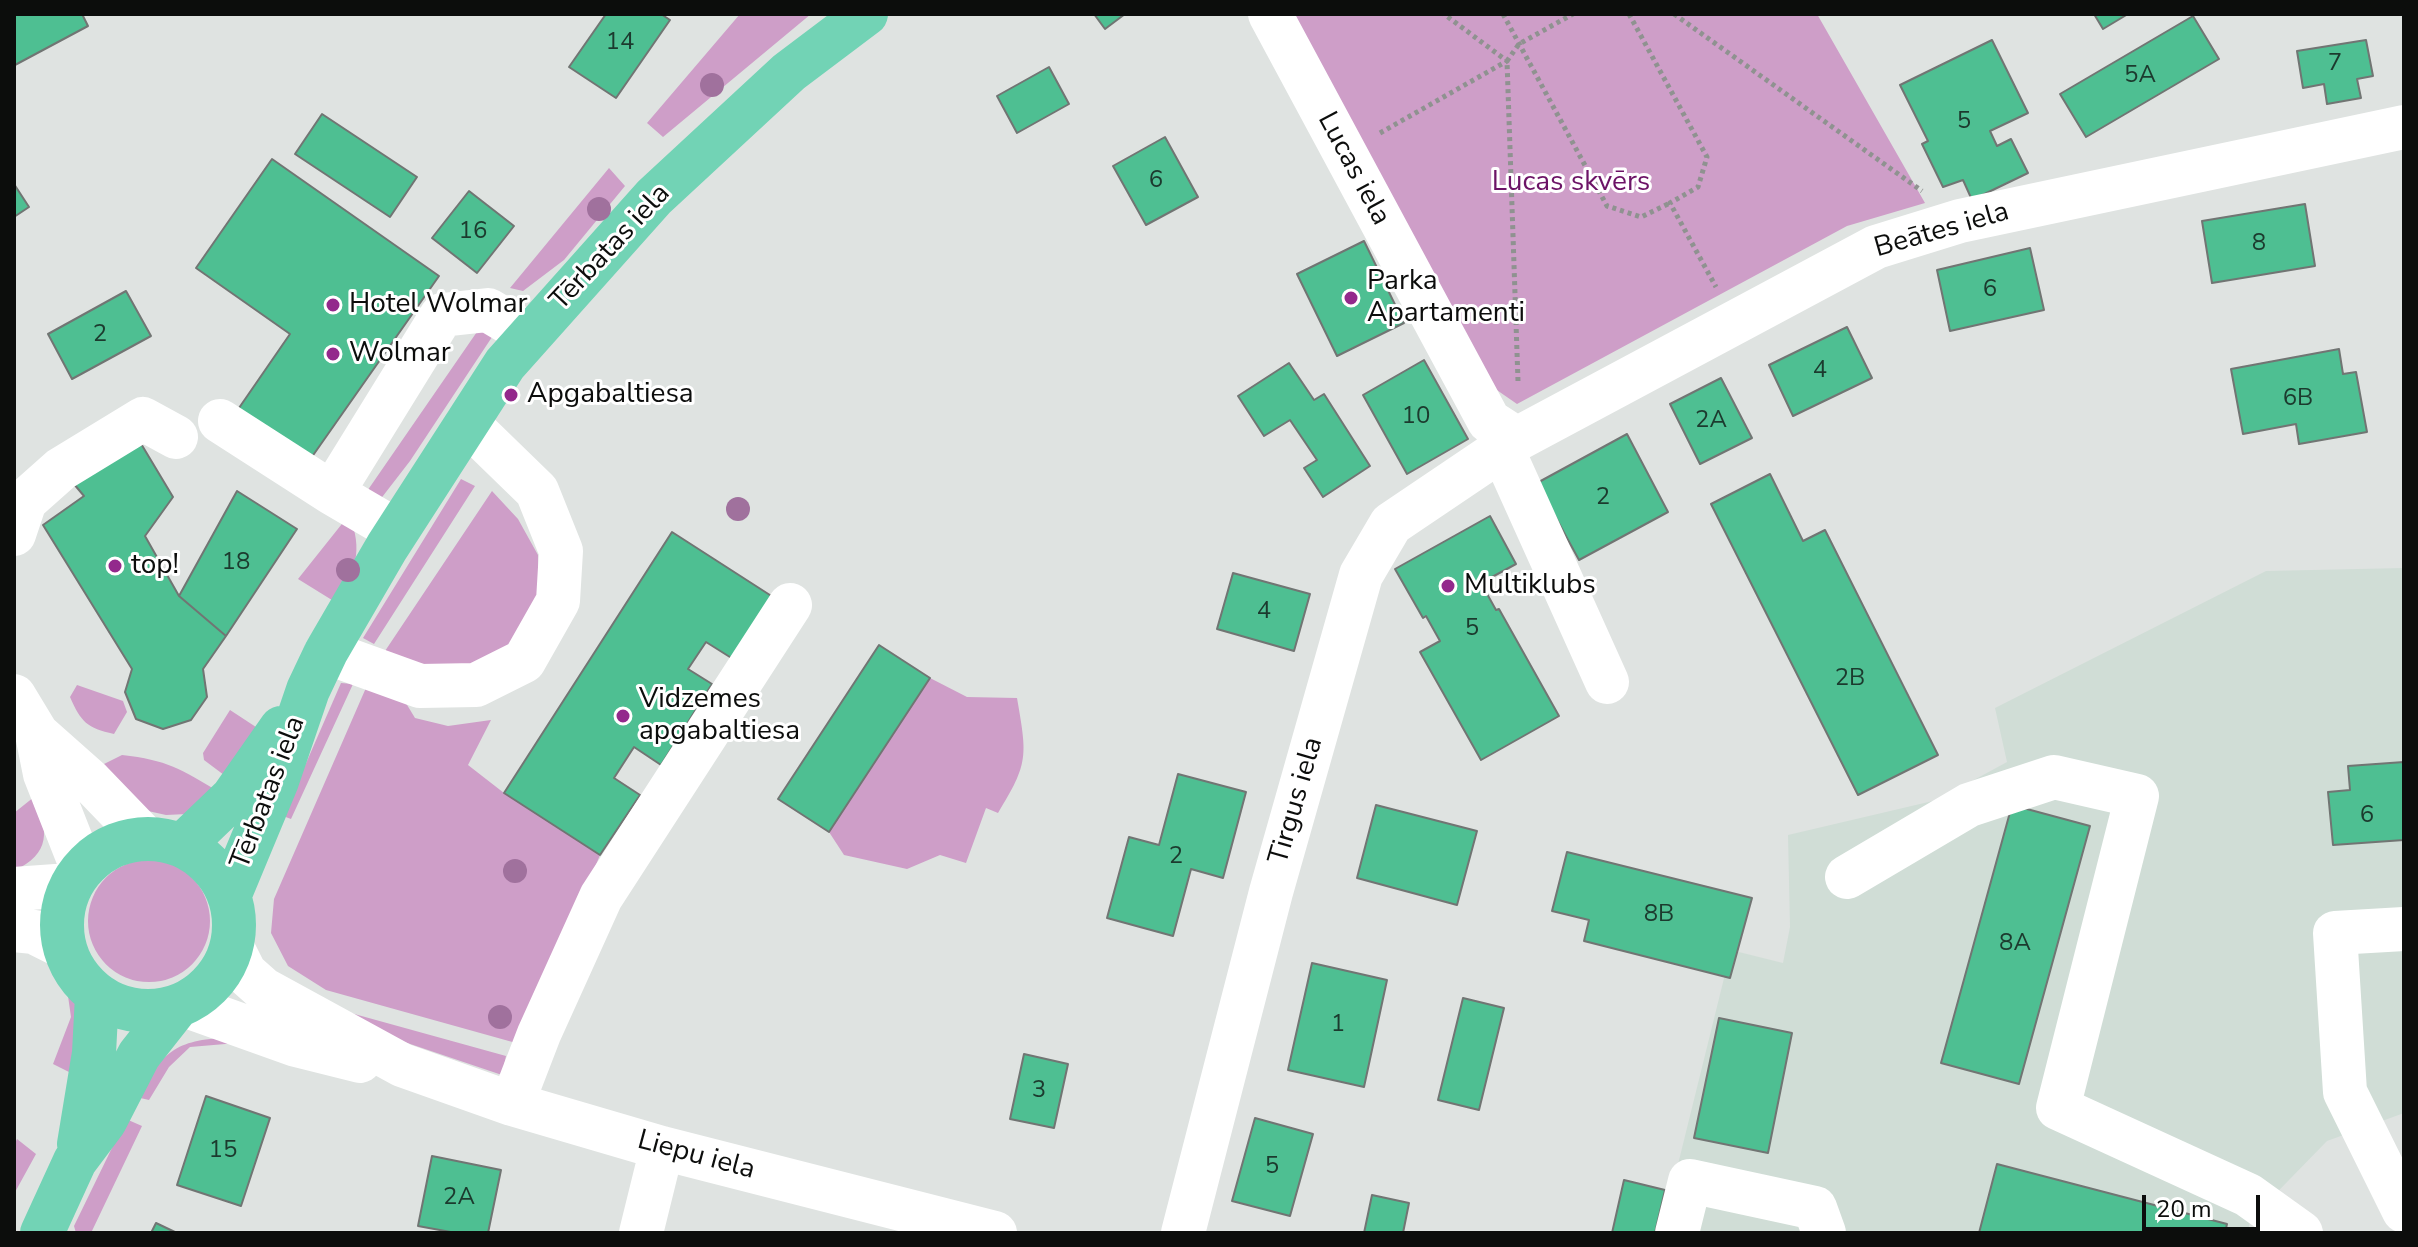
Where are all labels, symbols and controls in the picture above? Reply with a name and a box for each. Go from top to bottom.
house number: 14 [606,29,634,57]
house number: 7 [2328,50,2342,78]
house number: 5A [2124,62,2156,90]
street label: Lucas iela [1309,107,1397,231]
house number: 5 [1957,108,1971,136]
park label: Lucas skvērs [1492,166,1650,200]
house number: 6 [1149,167,1163,195]
street label: Tērbatas iela [544,178,678,318]
street label: Beātes iela [1871,196,2013,266]
house number: 16 [459,218,487,246]
house number: 8 [2252,230,2266,258]
place label: Parka Apartamenti [1367,265,1525,331]
house number: 6 [1983,276,1997,304]
place label: Hotel Wolmar [349,288,528,322]
marker: Parka Apartamenti [1342,289,1360,307]
marker: Hotel Wolmar [324,296,342,314]
house number: 2 [93,321,107,349]
place label: Wolmar [349,337,451,371]
marker: Wolmar [324,345,342,363]
house number: 4 [1813,357,1827,385]
place label: Apgabaltiesa [527,378,694,412]
house number: 6B [2283,385,2313,413]
marker: Apgabaltiesa [502,386,520,404]
house number: 10 [1402,403,1430,431]
house number: 2A [1695,407,1727,435]
house number: 2 [1596,484,1610,512]
place label: top! [131,549,179,583]
house number: 18 [222,549,250,577]
marker: top! [106,557,124,575]
place label: Multiklubs [1464,569,1596,603]
marker: Multiklubs [1439,577,1457,595]
house number: 4 [1257,598,1271,626]
house number: 5 [1465,615,1479,643]
house number: 2B [1835,665,1865,693]
place label: Vidzemes apgabaltiesa [639,683,800,749]
marker: Vidzemes apgabaltiesa [614,707,632,725]
street label: Tērbatas iela [225,712,313,874]
street label: Tirgus iela [1263,734,1331,868]
house number: 6 [2360,802,2374,830]
house number: 2 [1169,843,1183,871]
house number: 8B [1644,901,1674,929]
house number: 8A [1999,930,2031,958]
house number: 1 [1331,1011,1345,1039]
house number: 3 [1032,1077,1046,1105]
street label: Liepu iela [634,1124,758,1188]
house number: 15 [209,1137,237,1165]
house number: 5 [1265,1153,1279,1181]
scale bar [2146,1179,2264,1229]
house number: 2A [443,1184,475,1212]
text: 20 m [2156,1193,2212,1225]

